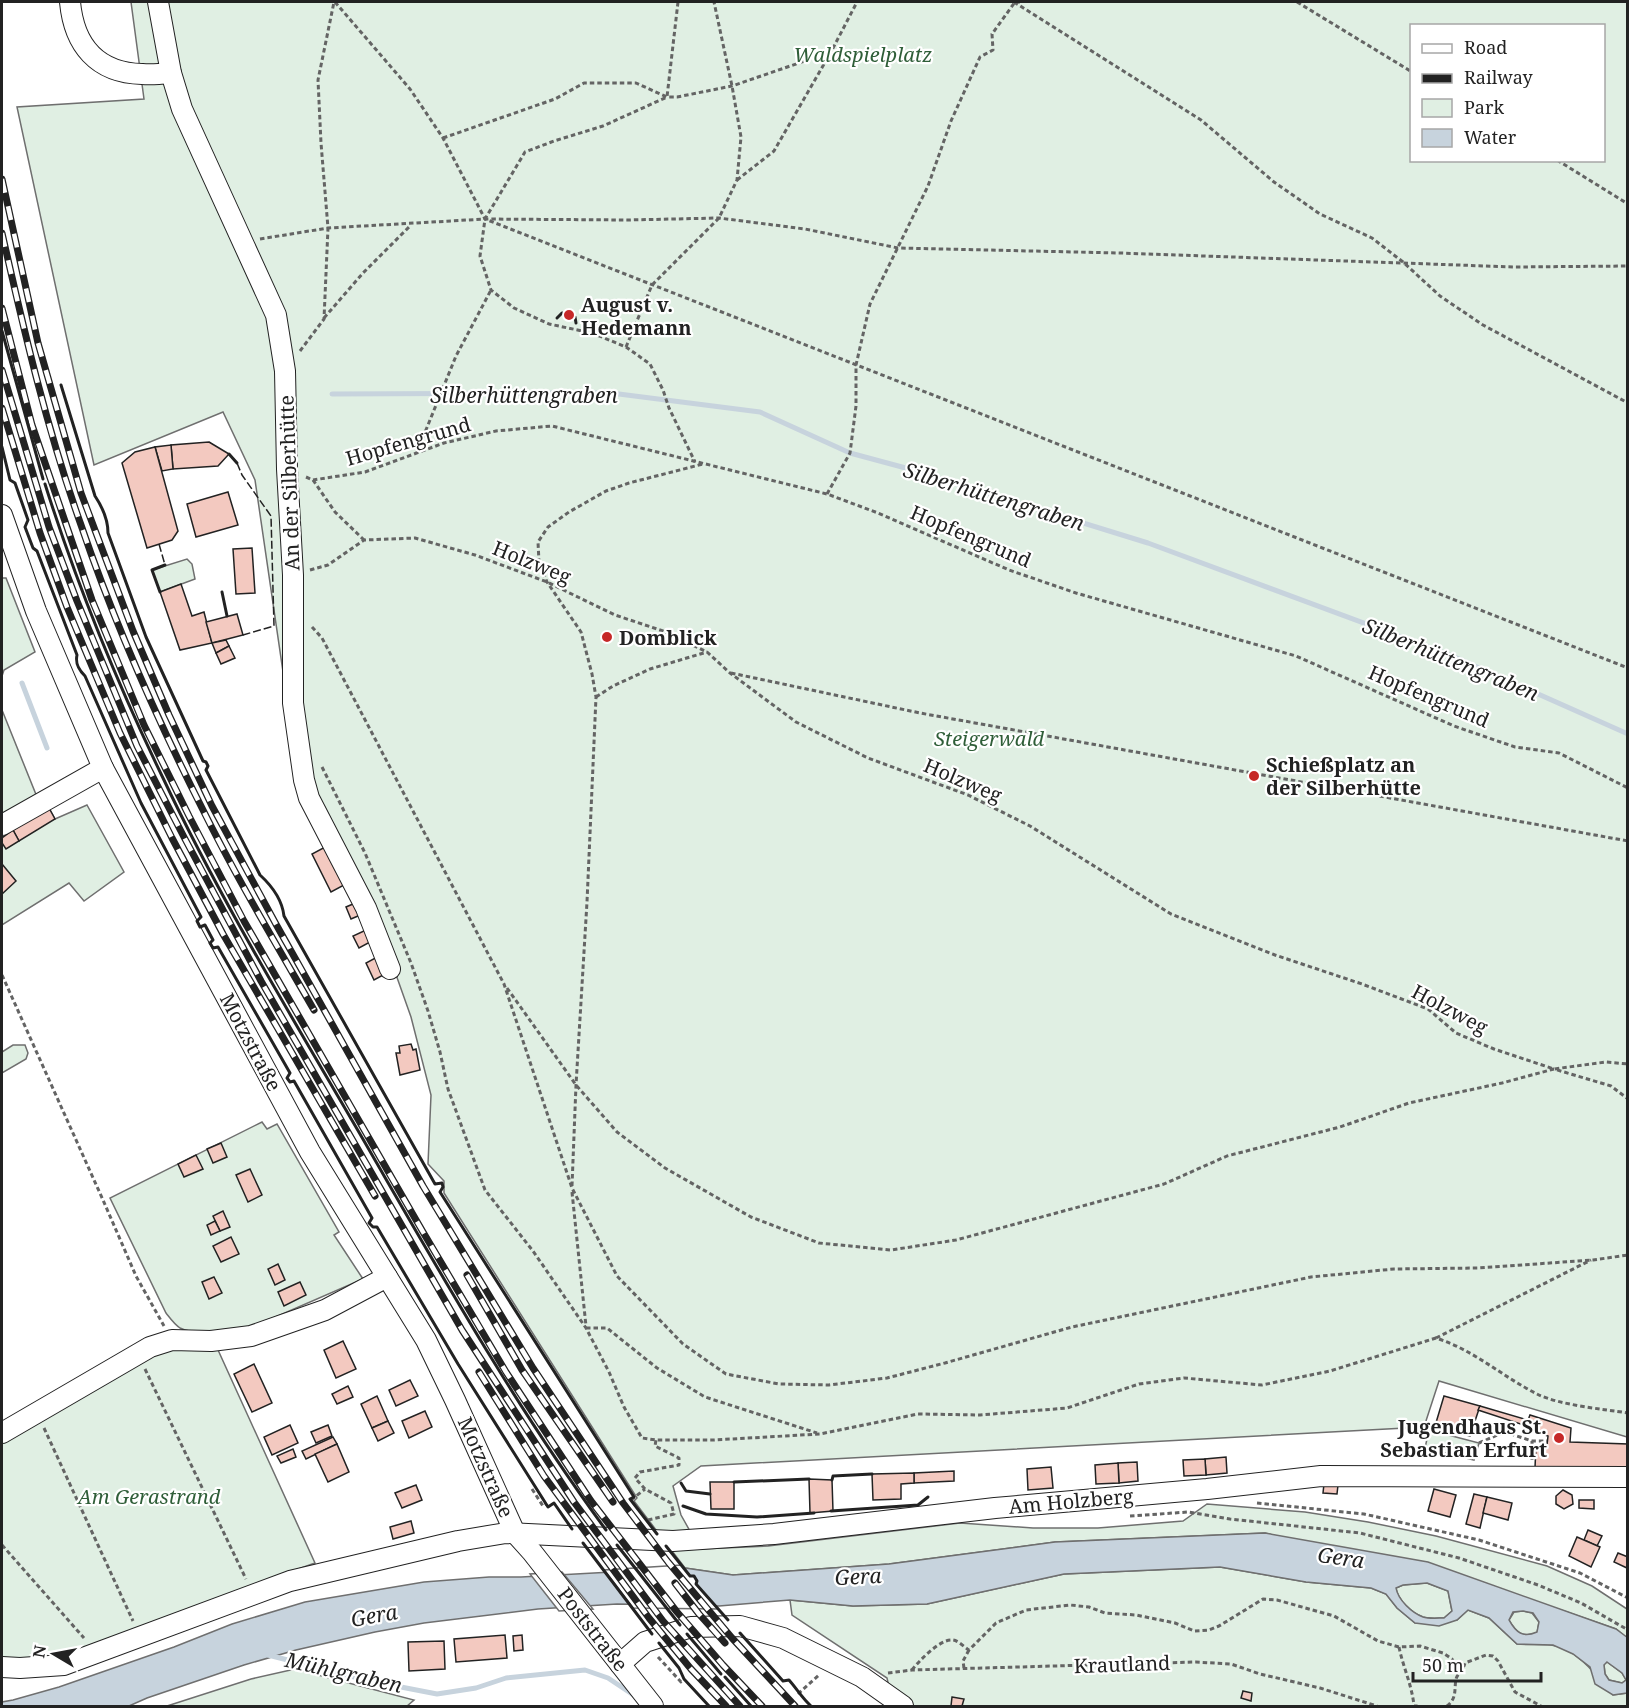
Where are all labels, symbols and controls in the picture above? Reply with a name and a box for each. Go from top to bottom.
legend [1410,24,1605,162]
text: Road [1464,35,1507,59]
park label: Waldspielplatz [794,41,932,68]
text: Railway [1464,65,1534,89]
text: Park [1464,95,1504,119]
text: Water [1464,125,1517,149]
place label: August v. Hedemann [581,291,692,341]
marker: August v. Hedemann [562,308,576,322]
water label: Silberhüttengraben [430,381,618,409]
street label: An der Silberhütte [272,395,306,571]
street label: Hopfengrund [342,410,474,472]
water label: Silberhüttengraben [900,455,1088,537]
street label: Hopfengrund [906,498,1036,574]
street label: Holzweg [489,534,576,590]
water label: Silberhüttengraben [1359,611,1544,707]
place label: Domblick [619,624,717,651]
marker: Domblick [600,630,614,644]
street label: Hopfengrund [1364,658,1494,734]
park label: Steigerwald [934,725,1044,752]
street label: Holzweg [920,751,1006,809]
place label: Schießplatz an der Silberhütte [1266,751,1421,801]
marker: Schießplatz an der Silberhütte [1247,769,1261,783]
street label: Holzweg [1407,978,1493,1040]
street label: Motzstraße [214,988,288,1096]
street label: Motzstraße [452,1412,520,1522]
place label: Jugendhaus St. Sebastian Erfurt [1380,1413,1547,1463]
marker: Jugendhaus St. Sebastian Erfurt [1552,1431,1566,1445]
street label: Am Holzberg [1007,1482,1135,1520]
park label: Am Gerastrand [76,1483,221,1510]
water label: Gera [1316,1540,1367,1574]
water label: Gera [834,1561,883,1591]
street label: Poststraße [552,1581,634,1677]
water label: Gera [348,1597,400,1633]
north arrow [24,1624,84,1684]
text: N [27,1643,51,1660]
water label: Mühlgraben [282,1645,406,1699]
scale bar [1413,1645,1540,1683]
street label: Krautland [1073,1649,1171,1679]
text: 50 m [1422,1653,1464,1677]

